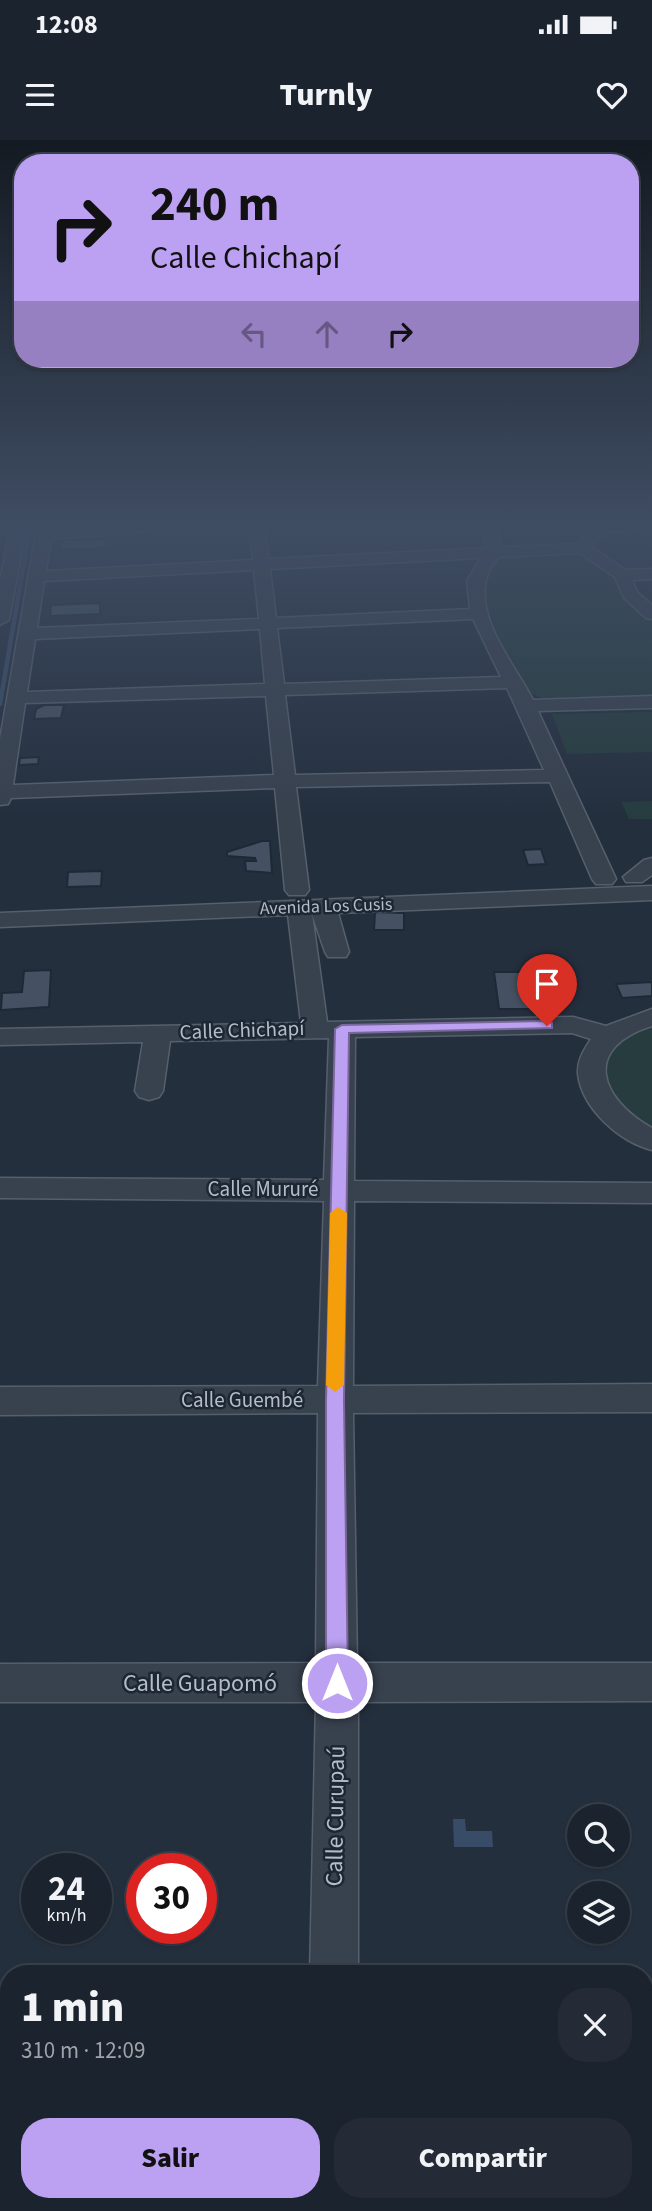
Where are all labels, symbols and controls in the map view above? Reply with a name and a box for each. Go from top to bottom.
text: 12:08 [35,6,98,43]
text: Turnly [280,72,372,118]
icon: menu [21,76,59,114]
icon: heart [593,76,631,114]
text: 240 m [150,170,279,240]
icon: right [35,182,126,273]
text: Calle Chichapí [150,235,340,281]
icon: left [235,315,273,353]
icon: ahead [308,315,346,353]
icon: right [381,315,419,353]
street label: Avenida Los Cusis [259,892,393,921]
pin [517,954,577,1026]
icon: arrive [528,965,566,1003]
street label: Calle Chichapí [179,1013,306,1047]
street label: Calle Mururé [208,1174,318,1204]
street label: Calle Guembé [181,1385,303,1415]
position arrow [300,1646,374,1720]
street label: Calle Guapomó [123,1666,277,1701]
street label: Calle Curupaú [317,1745,354,1887]
map controls [567,1804,630,1944]
button: search [567,1804,630,1867]
speed limit sign: 30 [126,1853,217,1944]
text: 24 [48,1864,85,1914]
button: layers [567,1881,630,1944]
text: km/h [47,1903,86,1928]
text: 1 min [21,1978,124,2038]
button: close [558,1988,632,2062]
text: 310 m · 12:09 [21,2034,145,2067]
button: Salir [21,2118,320,2198]
button: Compartir [334,2118,632,2198]

